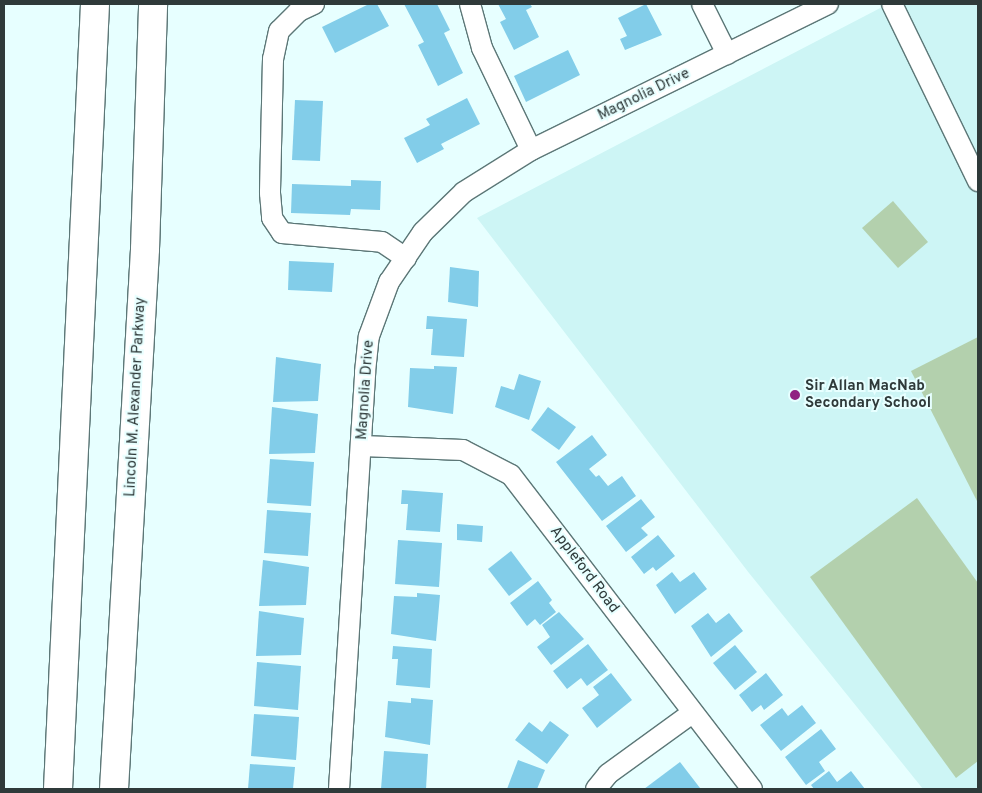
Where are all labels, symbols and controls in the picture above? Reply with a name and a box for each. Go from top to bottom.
street label: Magnolia Drive [595,65,693,125]
street label: Lincoln M. Alexander Parkway [122,296,150,498]
street label: Magnolia Drive [354,339,378,441]
place label: Sir Allan MacNab Secondary School [805,377,931,412]
marker: Sir Allan MacNab Secondary School [789,389,801,401]
street label: Appleford Road [546,523,622,617]

